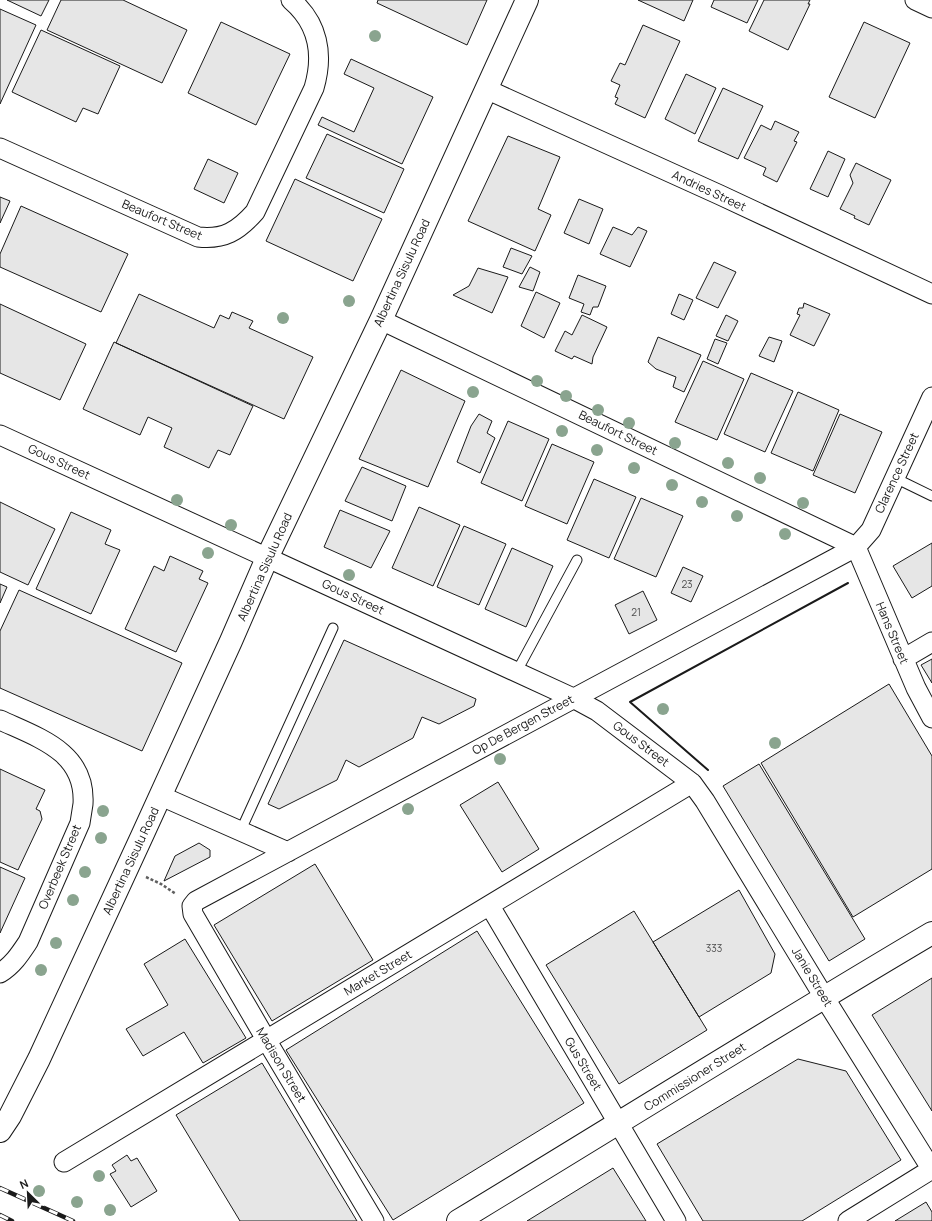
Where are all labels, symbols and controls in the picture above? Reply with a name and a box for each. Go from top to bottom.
street label: Andries Street [669,166,749,215]
street label: Beaufort Street [119,195,205,244]
street label: Albertina Sisulu Road [369,216,434,329]
street label: Beaufort Street [576,406,661,459]
street label: Clarence Street [870,429,923,516]
street label: Gous Street [25,440,93,483]
street label: Albertina Sisulu Road [233,510,296,624]
street label: Gous Street [319,575,387,618]
house number: 23 [681,577,693,591]
street label: Hans Street [872,599,913,667]
house number: 21 [631,605,641,619]
street label: Op De Bergen Street [469,690,577,759]
street label: Gous Street [610,717,673,771]
street label: Albertina Sisulu Road [98,804,163,917]
street label: Overbeek Street [34,822,85,912]
house number: 333 [706,941,722,955]
street label: Janie Street [788,944,837,1010]
street label: Market Street [341,946,415,1000]
street label: Madison Street [252,1024,311,1106]
street label: Gus Street [561,1034,606,1094]
street label: Commissioner Street [640,1038,749,1115]
north arrow [8,1173,48,1213]
text: N [17,1175,30,1192]

